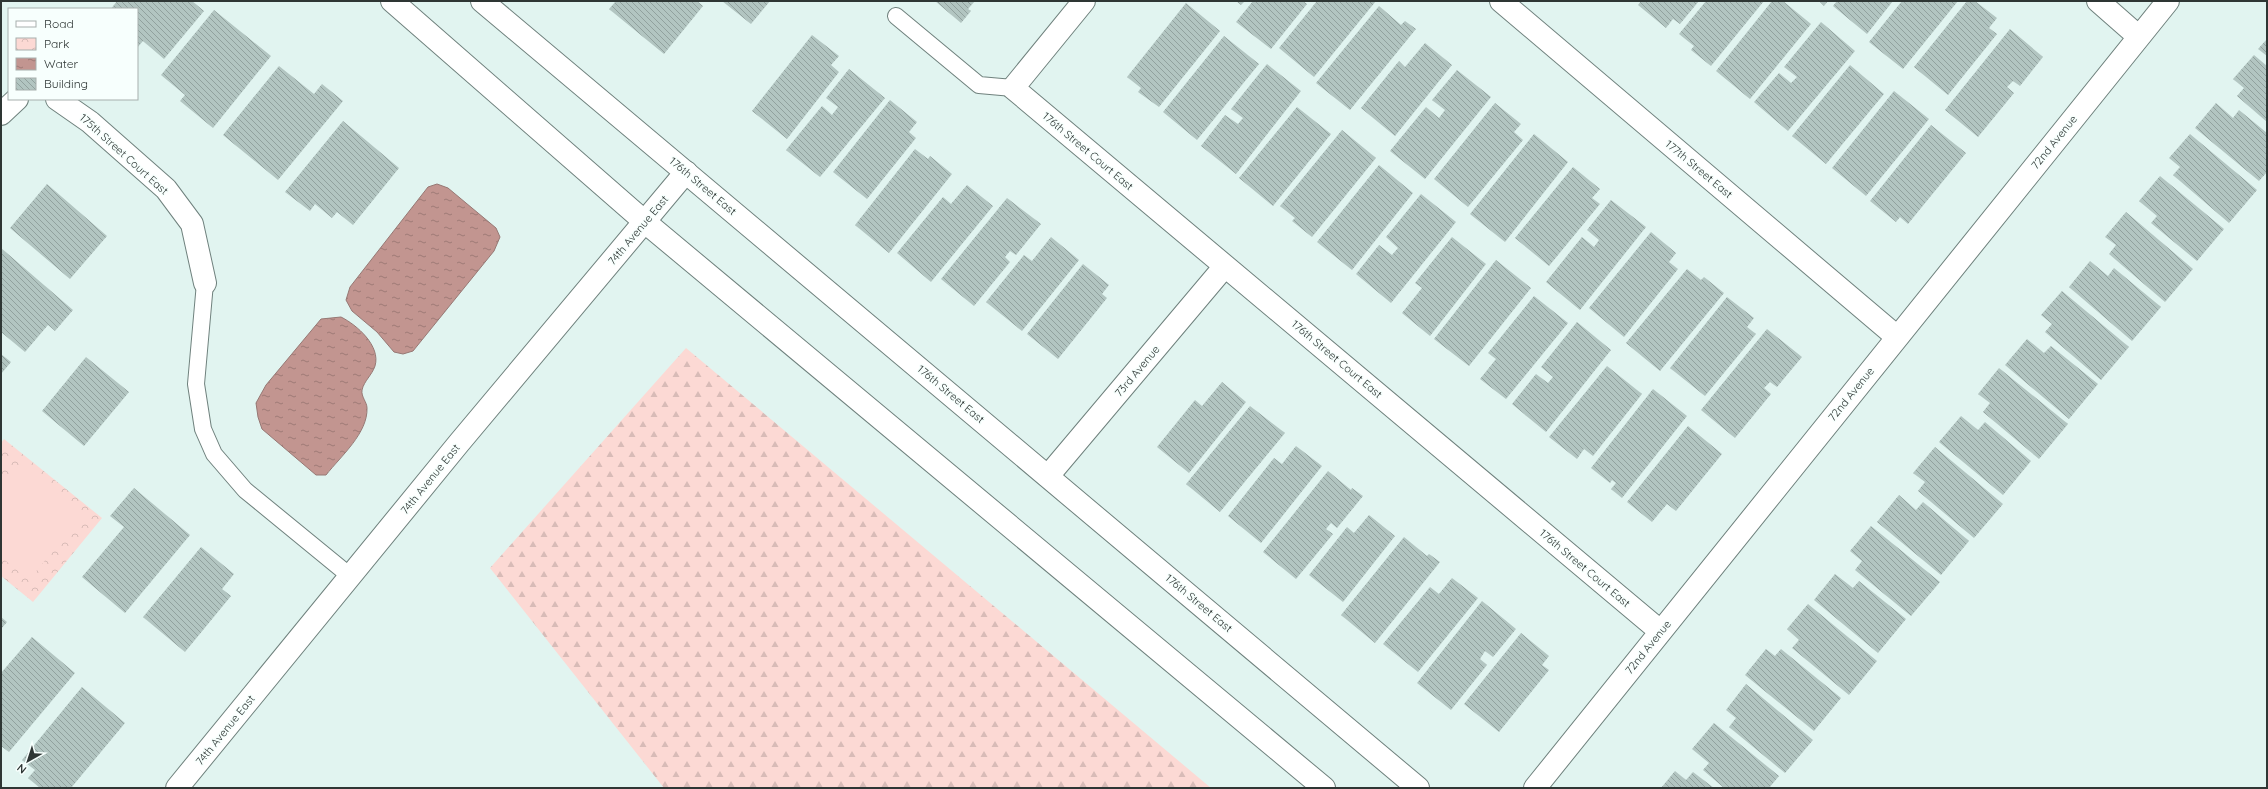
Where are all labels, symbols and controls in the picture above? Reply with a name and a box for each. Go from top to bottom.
legend [8,8,138,100]
text: Road [44,16,74,31]
text: Park [44,36,69,51]
text: Water [44,56,79,71]
text: Building [44,76,88,91]
street label: 176th Street Court East [1040,109,1136,193]
street label: 175th Street Court East [77,110,171,198]
street label: 72nd Avenue [2028,112,2080,172]
street label: 177th Street East [1663,137,1736,201]
street label: 176th Street East [667,154,740,218]
street label: 74th Avenue East [605,192,671,268]
street label: 176th Street Court East [1289,317,1385,401]
street label: 73rd Avenue [1111,342,1163,400]
street label: 176th Street East [915,362,988,426]
street label: 72nd Avenue [1825,364,1877,424]
street label: 74th Avenue East [397,441,463,517]
street label: 176th Street Court East [1537,526,1633,610]
street label: 176th Street East [1163,571,1236,635]
street label: 72nd Avenue [1622,617,1674,677]
street label: 74th Avenue East [192,692,258,768]
north arrow [8,741,48,781]
text: N [14,761,29,777]

